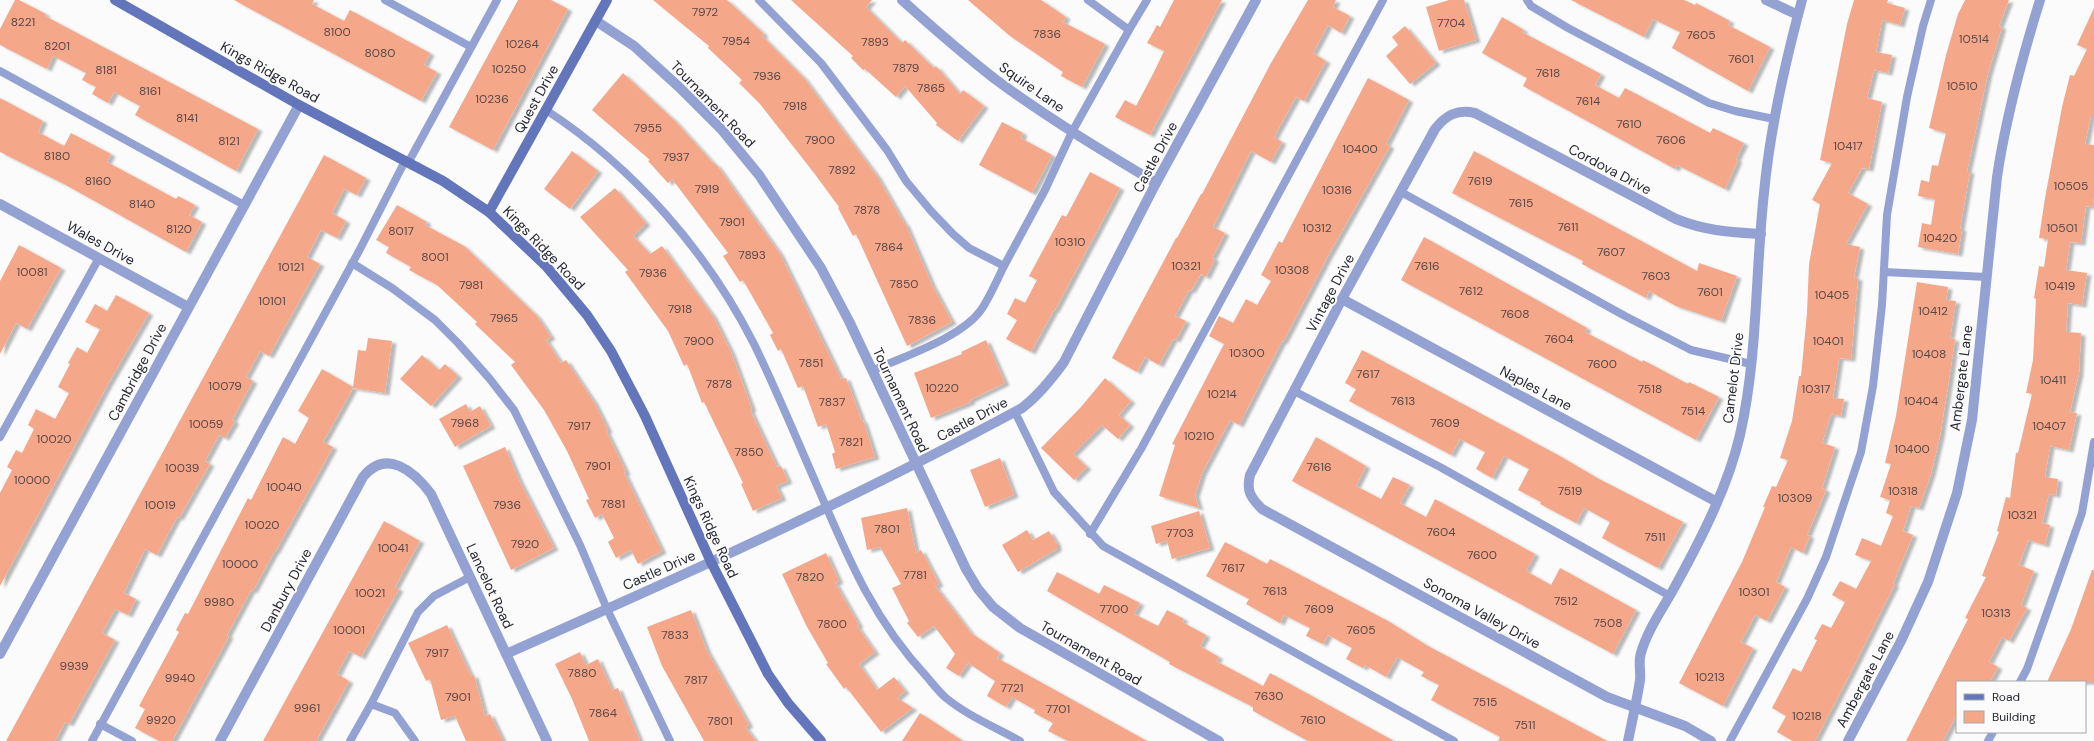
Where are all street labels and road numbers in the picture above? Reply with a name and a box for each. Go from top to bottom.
street label: Kings Ridge Road [217,37,323,107]
street label: Tournament Road [667,57,759,151]
street label: Squire Lane [996,58,1068,116]
street label: Quest Drive [510,61,562,137]
street label: Castle Drive [1129,118,1181,196]
street label: Cordova Drive [1565,140,1655,198]
street label: Kings Ridge Road [499,202,589,294]
street label: Wales Drive [64,217,138,269]
street label: Vintage Drive [1302,251,1358,335]
street label: Cambridge Drive [104,320,170,424]
street label: Ambergate Lane [1946,324,1976,432]
street label: Camelot Drive [1718,331,1748,425]
street label: Tournament Road [869,345,933,455]
street label: Naples Lane [1497,362,1575,414]
street label: Castle Drive [933,393,1011,445]
street label: Kings Ridge Road [680,473,742,581]
street label: Lancelot Road [462,541,518,631]
street label: Danbury Drive [256,545,316,635]
street label: Castle Drive [620,546,698,594]
street label: Sonoma Valley Drive [1420,573,1544,653]
street label: Tournament Road [1037,617,1145,689]
street label: Ambergate Lane [1832,628,1898,730]

